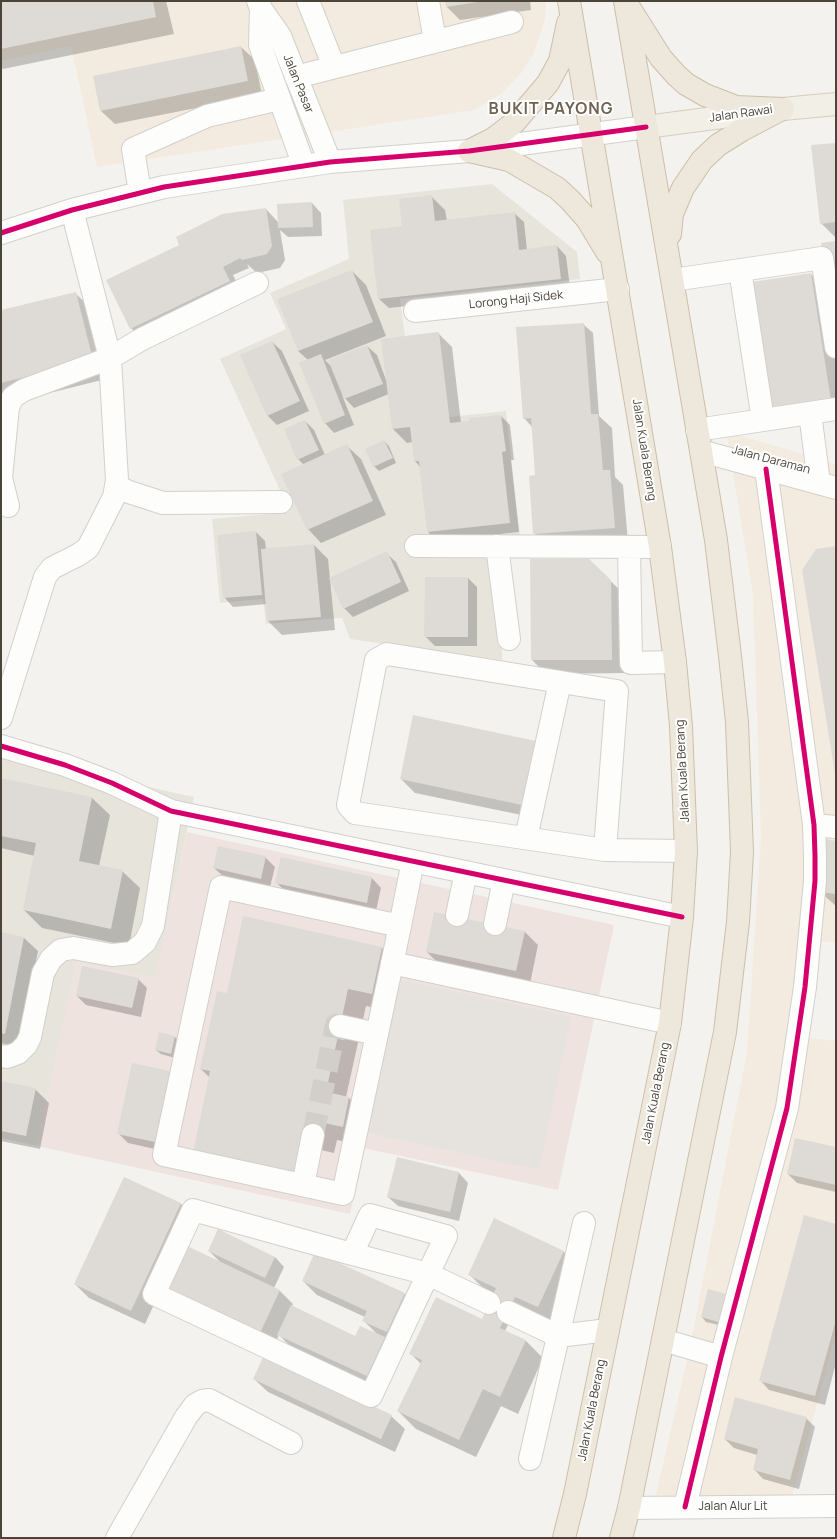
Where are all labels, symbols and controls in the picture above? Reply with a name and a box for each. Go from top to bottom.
street label: Jalan Pasar [280,52,316,116]
district label: BUKIT PAYONG [489,100,613,120]
street label: Jalan Rawai [709,102,773,126]
street label: Lorong Haji Sidek [468,288,564,312]
street label: Jalan Kuala Berang [629,398,659,502]
street label: Jalan Daraman [730,443,812,477]
street label: Jalan Kuala Berang [673,719,693,823]
street label: Jalan Kuala Berang [639,1041,673,1145]
street label: Jalan Kuala Berang [575,1358,609,1462]
street label: Jalan Alur Lit [698,1500,768,1514]

